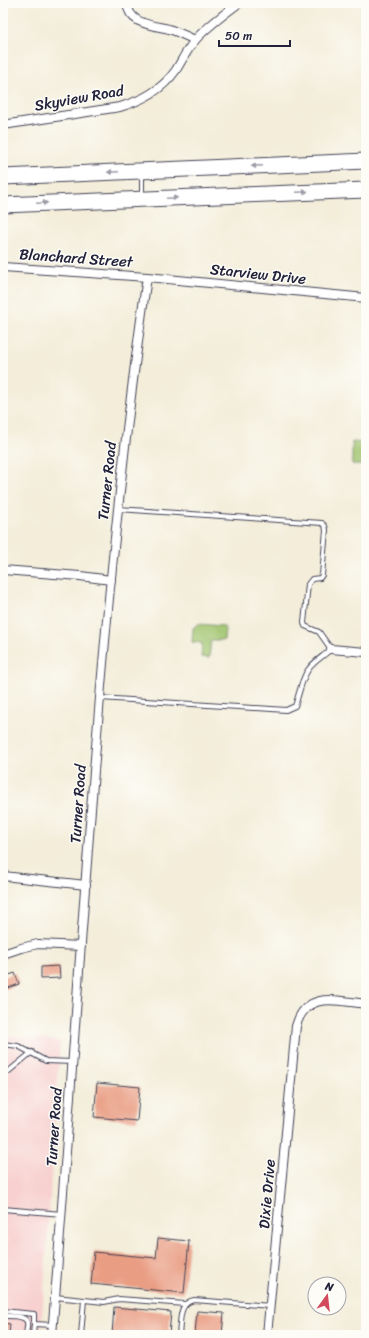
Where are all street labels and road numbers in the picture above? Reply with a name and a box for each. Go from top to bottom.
street label: Skyview Road [32,77,127,119]
street label: Blanchard Street [18,241,135,275]
street label: Starview Drive [209,256,307,292]
street label: Turner Road [90,439,124,522]
street label: Turner Road [62,763,94,844]
street label: Turner Road [38,1086,70,1167]
street label: Dixie Drive [251,1158,283,1230]

